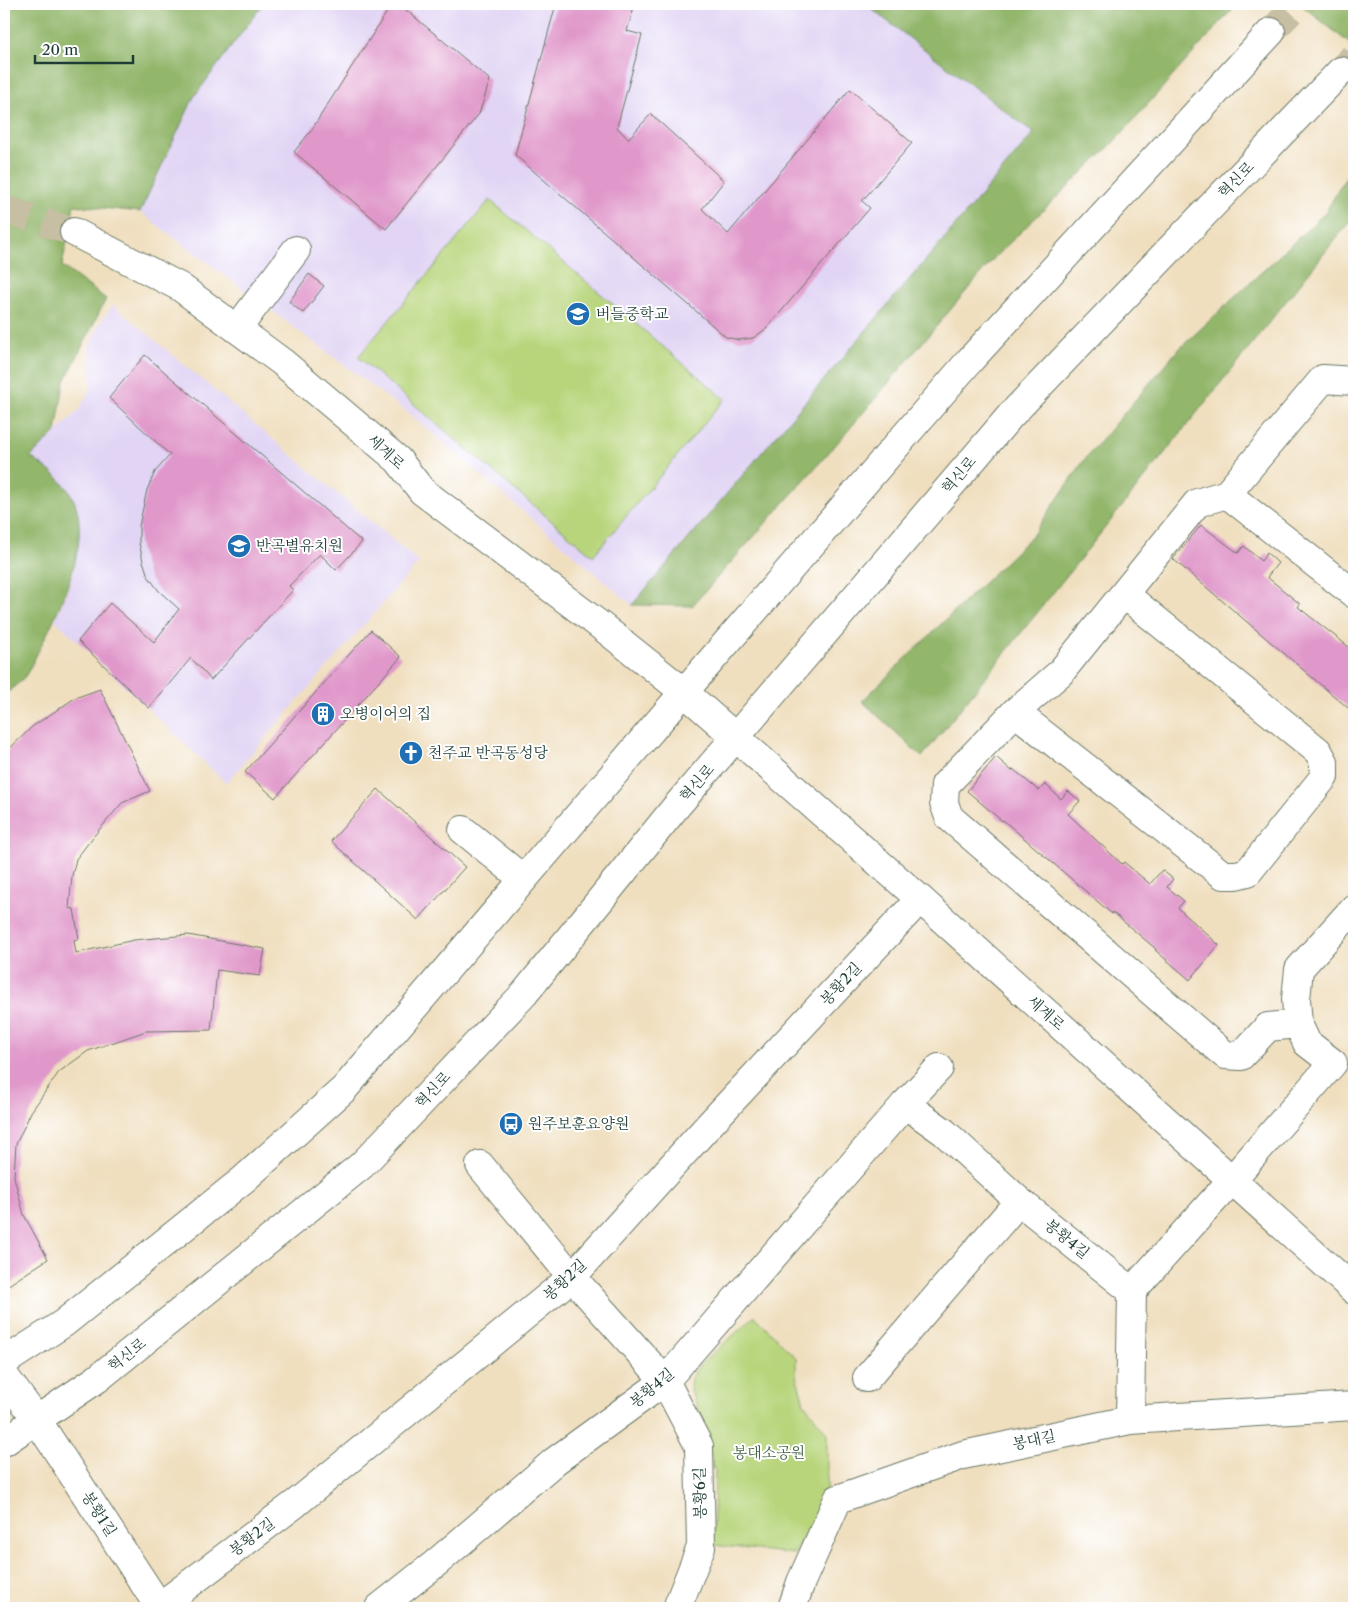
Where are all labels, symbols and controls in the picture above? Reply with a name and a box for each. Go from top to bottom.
scale bar [35,32,132,64]
text: 20 m [42,40,78,59]
street label: 혁신로 [1214,157,1258,202]
school or university icon: 버들중학교 [565,301,591,327]
place label: 버들중학교 [596,304,669,323]
street label: 세계로 [364,430,409,474]
street label: 혁신로 [937,452,980,497]
school or university icon: 반곡별유치원 [226,533,252,559]
place label: 반곡별유치원 [256,536,343,555]
building icon: 오병이어의 집 [310,701,336,727]
place label: 오병이어의 집 [340,704,431,723]
church icon: 천주교 반곡동성당 [398,740,424,766]
place label: 천주교 반곡동성당 [428,743,548,762]
street label: 혁신로 [675,760,718,805]
street label: 봉황2길 [816,958,865,1009]
street label: 세계로 [1024,991,1069,1035]
street label: 혁신로 [411,1067,455,1112]
bus stop icon: 원주보훈요양원 [498,1111,524,1137]
place label: 원주보훈요양원 [528,1114,629,1133]
street label: 봉황4길 [1041,1215,1094,1262]
street label: 봉황2길 [539,1255,590,1304]
street label: 혁신로 [104,1333,150,1376]
street label: 봉황4길 [626,1364,678,1412]
street label: 봉대길 [1011,1426,1057,1453]
park label: 봉대소공원 [733,1443,805,1462]
street label: 봉황6길 [690,1467,709,1519]
street label: 봉황1길 [78,1488,121,1540]
street label: 봉황2길 [225,1513,278,1560]

